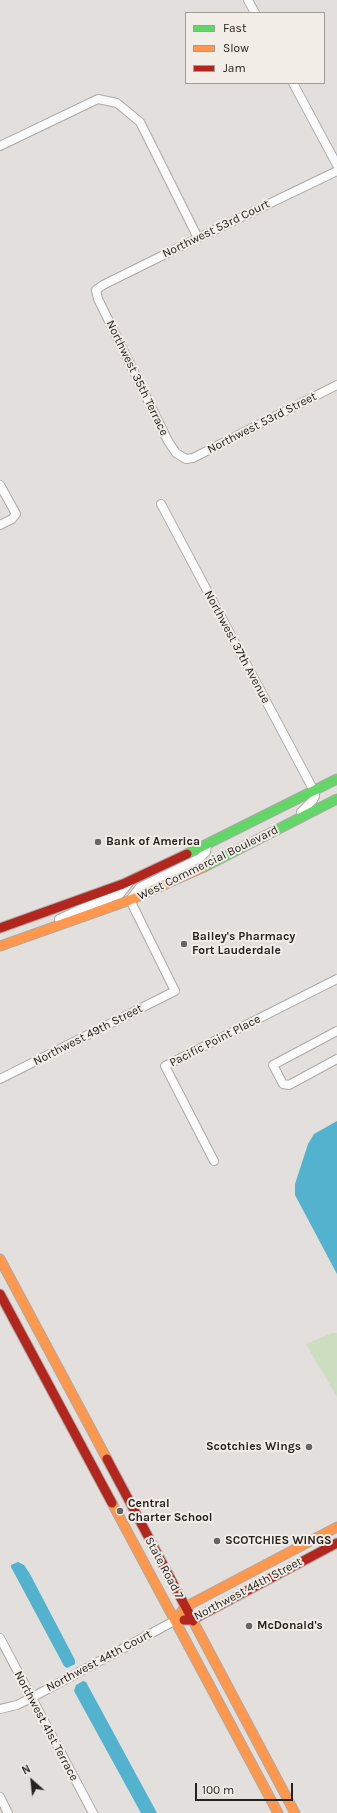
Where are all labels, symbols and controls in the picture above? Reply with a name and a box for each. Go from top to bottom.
legend [185,12,325,84]
text: Fast [223,21,246,35]
text: Slow [223,41,249,55]
text: Jam [223,61,246,75]
street label: Northwest 53rd Court [160,197,272,261]
street label: Northwest 35th Terrace [103,318,171,438]
street label: Northwest 53rd Street [205,389,319,457]
street label: Northwest 37th Avenue [201,588,273,706]
street label: West Commercial Boulevard [135,823,281,903]
place label: Bank of America [106,835,200,849]
marker: Bank of America [93,837,103,847]
place label: Bailey's Pharmacy Fort Lauderdale [192,930,295,958]
marker: Bailey's Pharmacy Fort Lauderdale [179,939,189,949]
street label: Northwest 49th Street [31,1001,145,1069]
street label: Pacific Point Place [167,1012,263,1070]
place label: Scotchies Wings [206,1440,301,1454]
marker: Scotchies Wings [304,1442,314,1452]
place label: Central Charter School [128,1497,212,1525]
marker: Central Charter School [115,1506,125,1516]
place label: SCOTCHIES WINGS [225,1534,332,1548]
street label: State Road 7 [142,1535,186,1601]
marker: SCOTCHIES WINGS [212,1536,222,1546]
street label: Northwest 44th Street [191,1554,305,1624]
place label: McDonald's [257,1619,323,1633]
marker: McDonald's [244,1621,254,1631]
street label: Northwest 44th Court [44,1627,154,1695]
street label: Northwest 41st Terrace [11,1668,81,1784]
north arrow [12,1761,52,1801]
scale bar [197,1775,295,1801]
text: 100 m [202,1783,234,1797]

